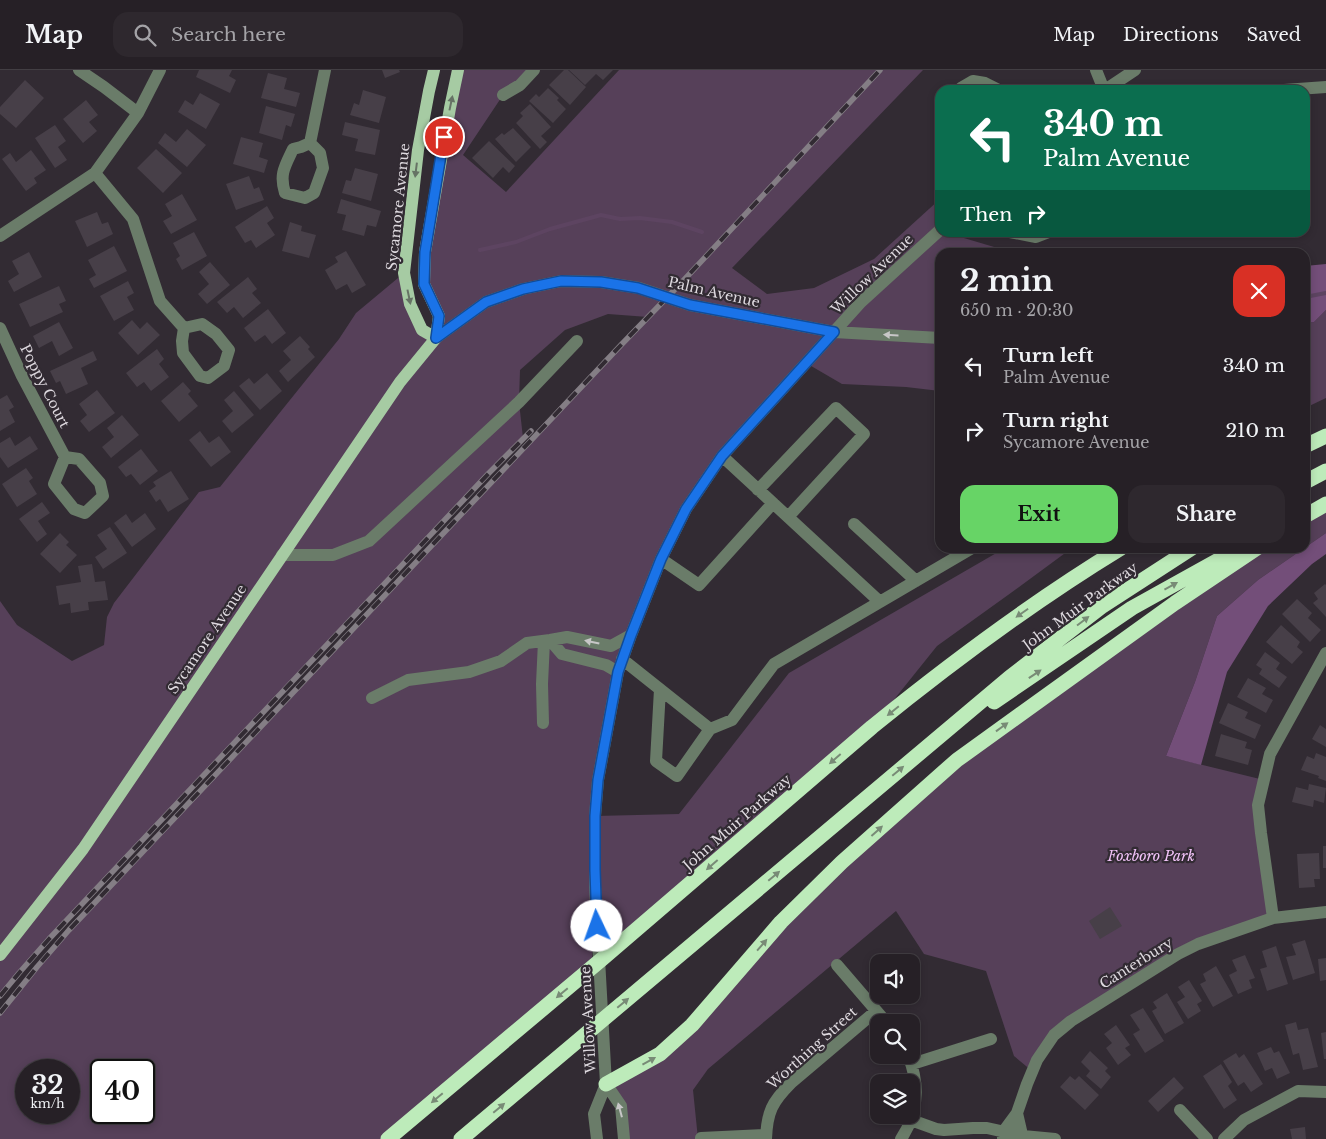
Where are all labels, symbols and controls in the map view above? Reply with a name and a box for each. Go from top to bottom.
search box [113,12,463,57]
text: Map [25,20,83,49]
icon: search [131,21,159,49]
text: Search here [171,23,286,46]
text: Map [1053,24,1095,46]
text: Directions [1123,24,1219,46]
text: Saved [1247,24,1301,46]
one-way arrow [447,96,455,111]
text: 340 m [1043,102,1163,145]
icon: left [960,105,1025,170]
pin [423,116,465,158]
icon: arrive [430,123,458,151]
street label: Sycamore Avenue [382,142,414,272]
text: Palm Avenue [1043,145,1190,172]
one-way arrow [412,162,420,178]
icon: right [1022,200,1050,228]
text: Then [960,203,1012,226]
street label: Willow Avenue [826,230,917,318]
text: 2 min [960,262,1053,299]
button: close [1233,265,1285,317]
street label: Palm Avenue [666,273,762,311]
one-way arrow [405,289,413,305]
text: 650 m · 20:30 [960,300,1073,320]
one-way arrow [883,331,899,339]
street label: Poppy Court [16,341,74,431]
text: Turn left [1003,344,1094,367]
icon: left [960,352,988,380]
text: 340 m [1223,354,1285,377]
text: Palm Avenue [1003,367,1110,387]
text: Turn right [1003,409,1109,432]
icon: right [960,417,988,445]
text: 210 m [1225,419,1285,442]
text: Sycamore Avenue [1003,432,1149,452]
button: Exit [960,485,1118,543]
button: Share [1128,485,1285,543]
street label: John Muir Parkway [1017,558,1141,655]
street label: Sycamore Avenue [164,581,250,697]
one-way arrow [1164,582,1179,590]
one-way arrow [1015,608,1029,618]
one-way arrow [1076,616,1090,626]
one-way arrow [584,638,599,646]
one-way arrow [1028,669,1042,679]
one-way arrow [886,705,899,716]
one-way arrow [995,722,1009,732]
one-way arrow [830,753,842,765]
one-way arrow [892,766,904,777]
street label: John Muir Parkway [678,770,795,875]
one-way arrow [871,825,883,837]
park label: Foxboro Park [1106,847,1195,865]
one-way arrow [707,859,719,871]
one-way arrow [767,870,780,881]
position arrow [570,899,622,951]
street label: Canterbury [1096,933,1176,993]
one-way arrow [756,939,767,952]
map controls [870,954,920,1124]
button: sound [870,954,920,1004]
street label: Willow Avenue [576,966,600,1075]
one-way arrow [555,988,568,999]
one-way arrow [616,997,629,1008]
street label: Worthing Street [763,1002,861,1094]
button: search [870,1014,920,1064]
one-way arrow [642,1056,655,1065]
speed limit sign: 40 [90,1059,155,1124]
text: 32 [31,1070,64,1101]
button: layers [870,1074,920,1124]
one-way arrow [431,1092,444,1103]
text: km/h [30,1096,65,1111]
one-way arrow [492,1102,505,1113]
one-way arrow [616,1102,624,1118]

